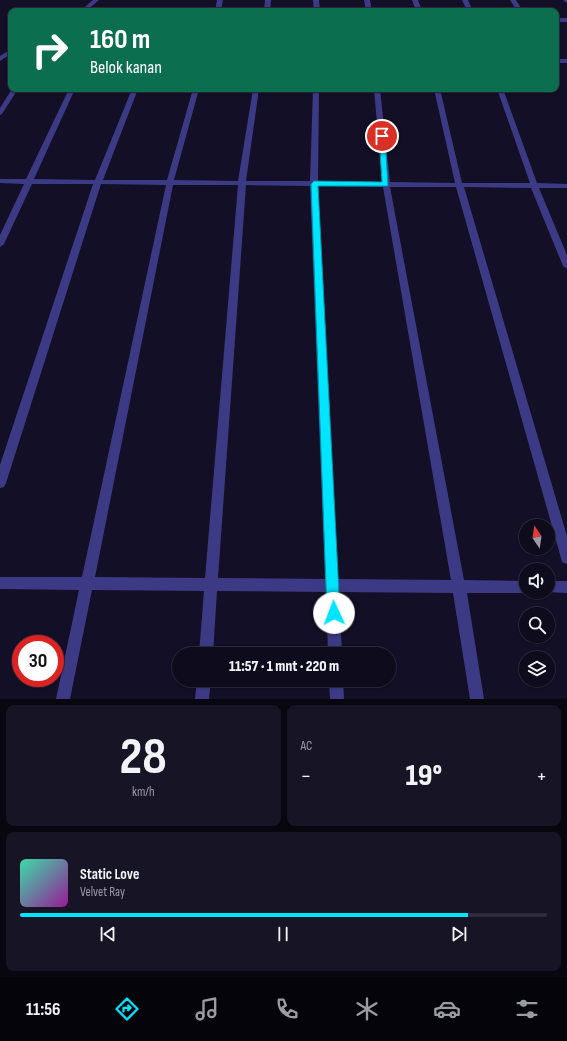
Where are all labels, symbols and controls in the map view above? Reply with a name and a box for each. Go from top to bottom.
text: 160 m [90,23,150,56]
icon: right [24,24,76,76]
text: Belok kanan [90,57,162,78]
pin [365,119,399,153]
icon: arrive [371,125,393,147]
north arrow [519,519,555,555]
map controls [519,519,555,687]
button: sound [519,563,555,599]
position arrow [313,592,355,634]
button: search [519,607,555,643]
speed limit sign: 30 [12,635,64,687]
button: layers [519,651,555,687]
text: 11:57 · 1 mnt · 220 m [229,657,339,676]
text: 28 [120,726,167,789]
text: AC [301,738,312,754]
text: 19° [405,758,442,794]
text: − [301,763,311,790]
text: + [536,763,547,790]
text: km/h [132,784,154,800]
text: Static Love [80,865,139,884]
text: Velvet Ray [80,884,125,900]
icon: previous [97,923,119,945]
icon: pause [272,923,294,945]
icon: next [448,923,470,945]
icon: directions [113,995,141,1023]
icon: music [193,995,221,1023]
icon: phone [273,995,301,1023]
icon: climate [353,995,381,1023]
icon: car [433,995,461,1023]
icon: filters [513,995,541,1023]
text: 11:56 [26,999,61,1020]

